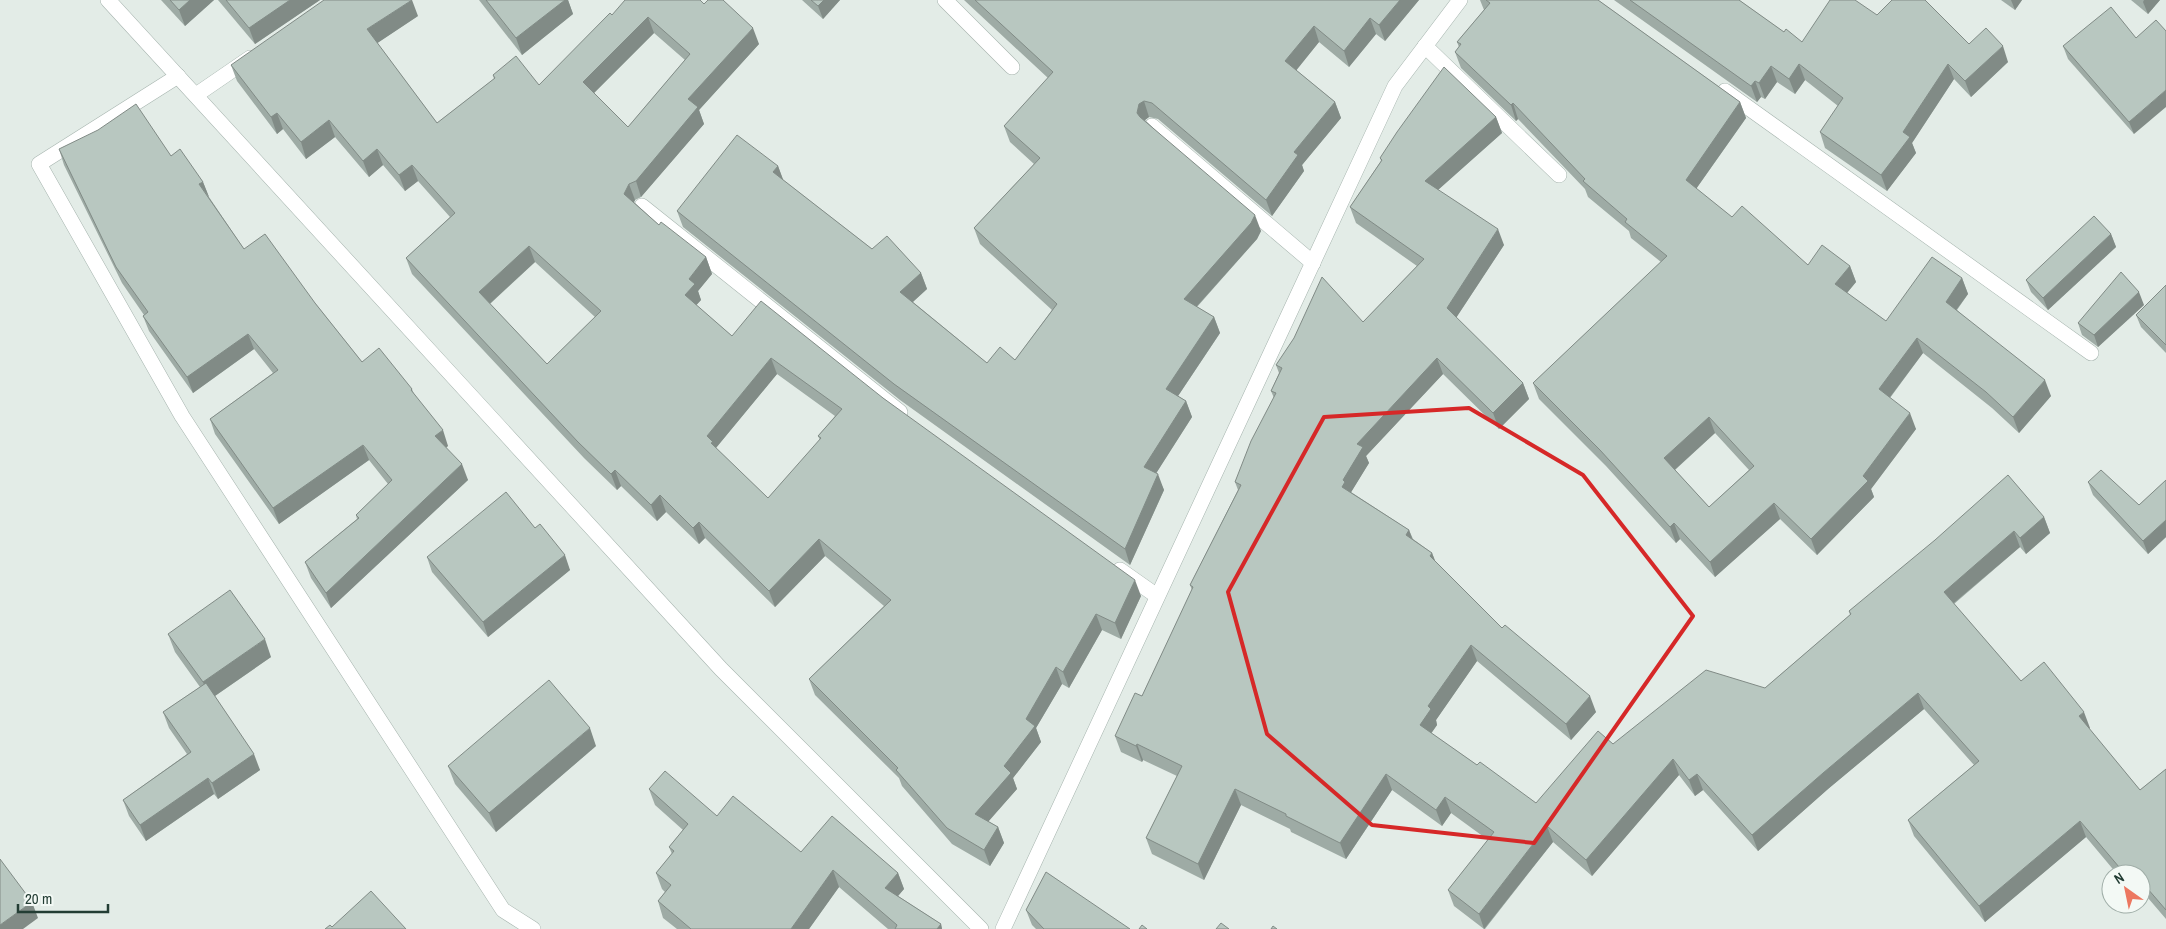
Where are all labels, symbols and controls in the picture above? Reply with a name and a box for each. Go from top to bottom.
north arrow [2101,864,2151,914]
text: N [2111,868,2127,888]
scale bar [18,882,108,914]
text: 20 m [25,888,52,909]

